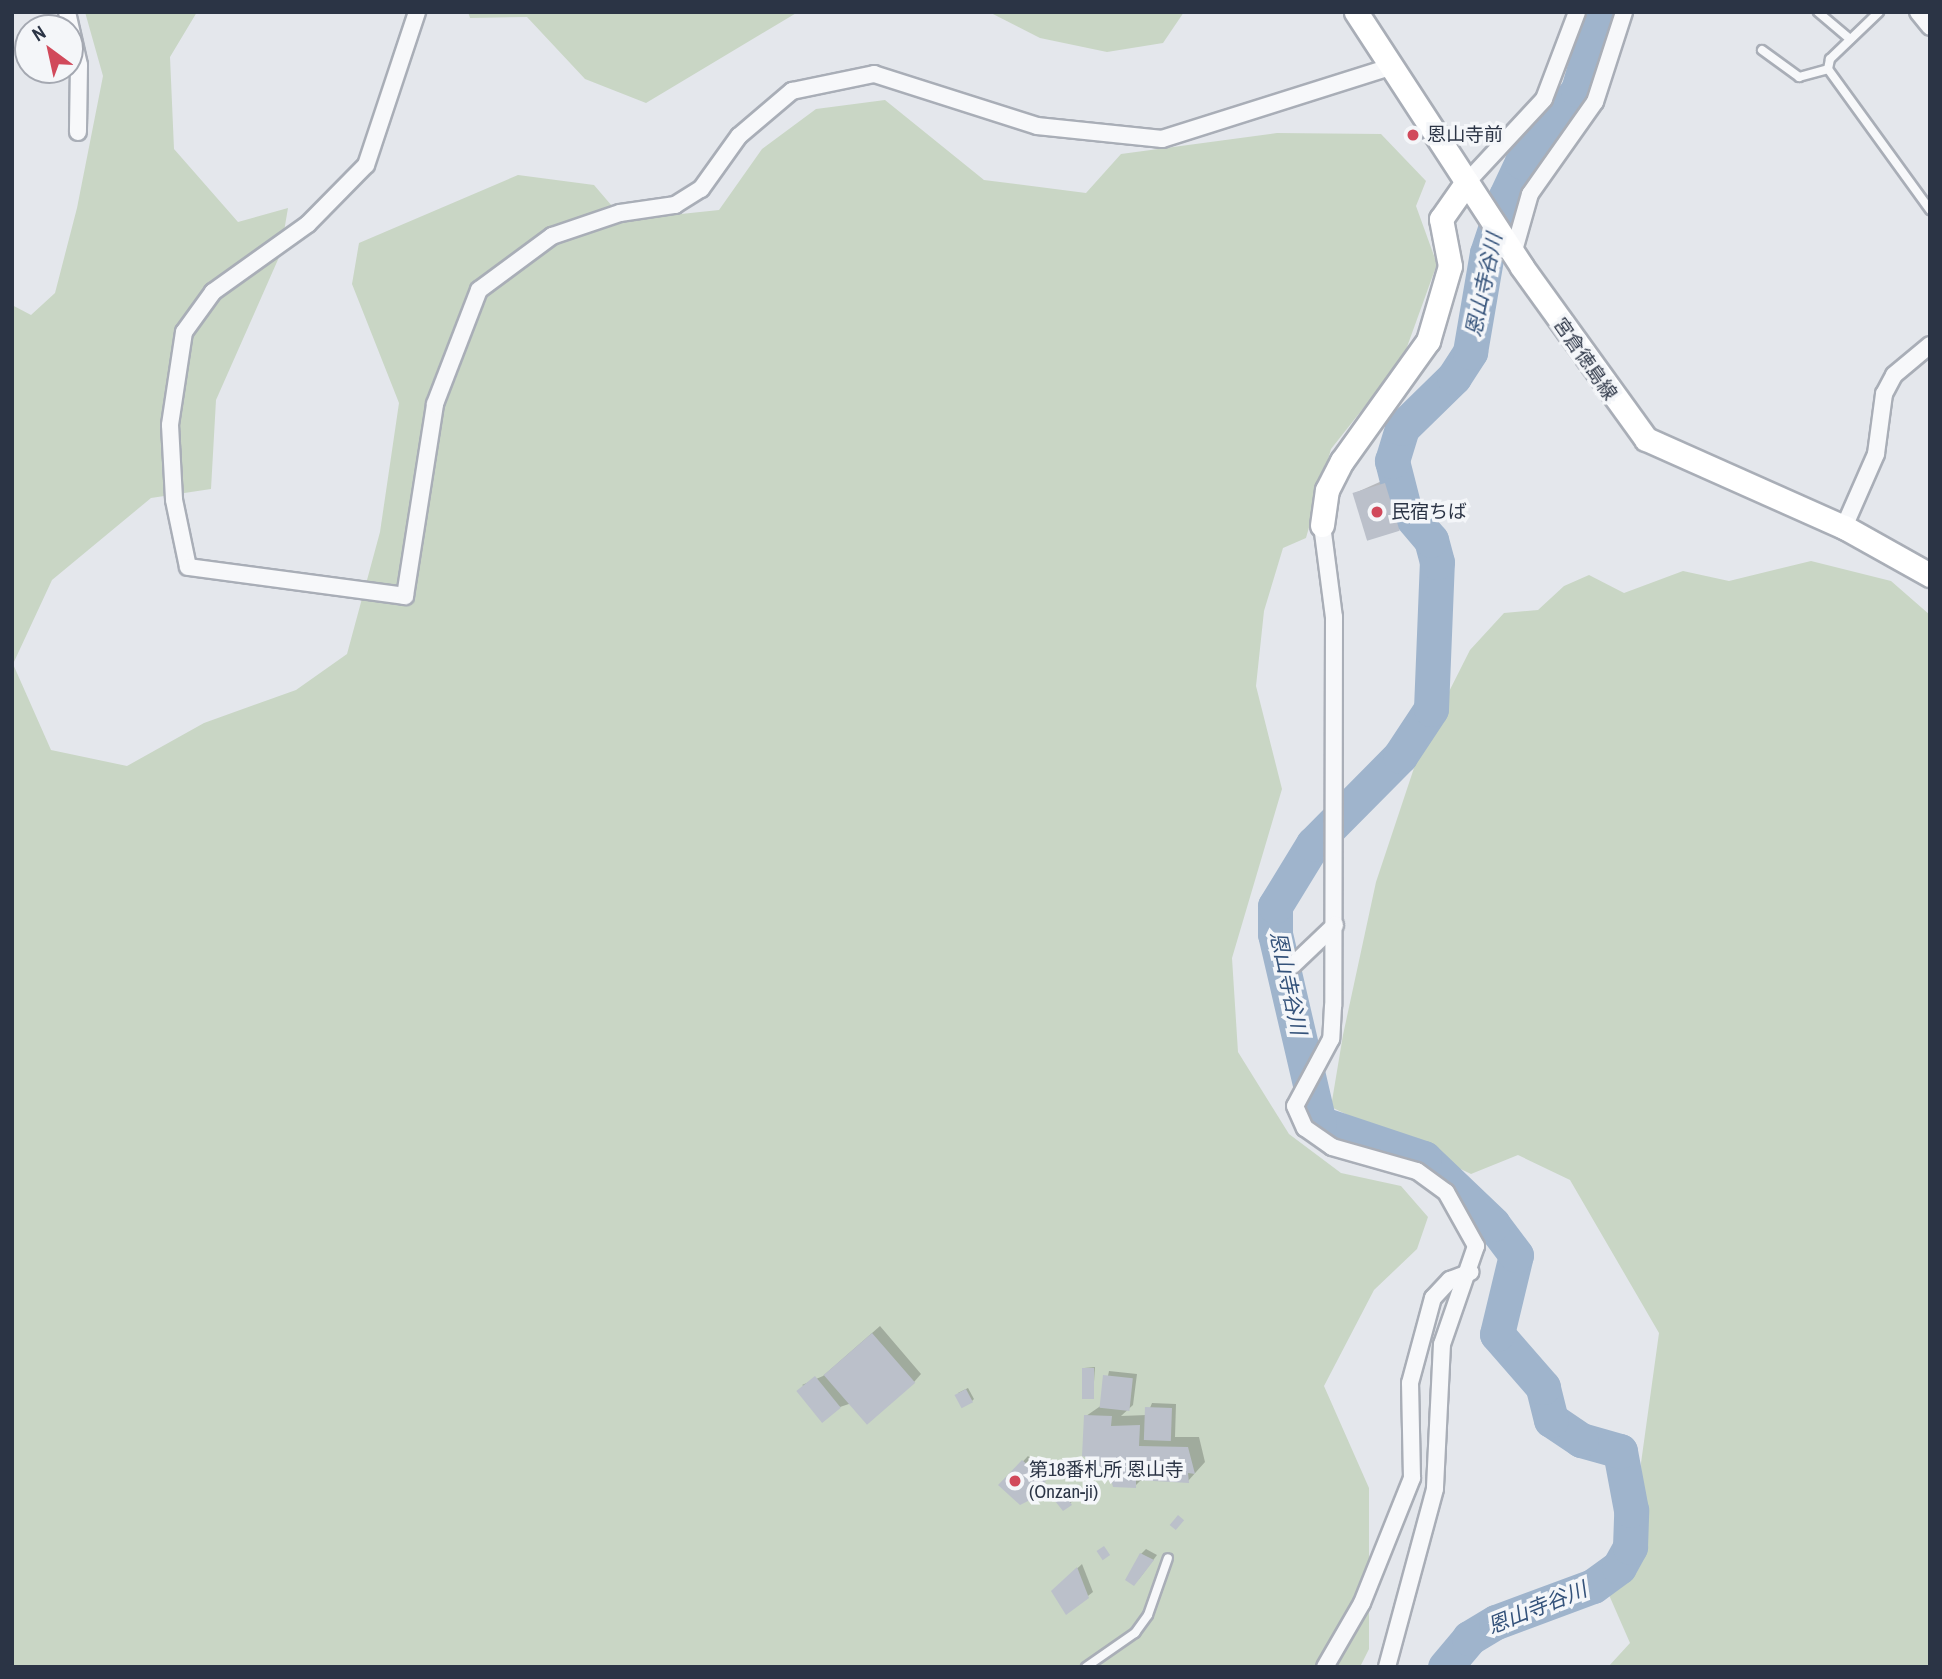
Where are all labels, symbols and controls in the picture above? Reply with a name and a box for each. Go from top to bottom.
north arrow [14,14,84,84]
text: N [27,19,50,47]
place label: 恩山寺前 [1427,124,1503,146]
marker: 恩山寺前 [1405,127,1421,143]
water label: 恩山寺谷川 [1461,231,1507,339]
street label: 宮倉徳島線 [1548,314,1622,404]
place label: 民宿ちば [1391,501,1467,523]
marker: 民宿ちば [1369,504,1385,520]
water label: 恩山寺谷川 [1265,929,1311,1037]
place label: 第18番札所 恩山寺 (Onzan-ji) [1029,1459,1184,1503]
marker: 第18番札所 恩山寺 (Onzan-ji) [1007,1473,1023,1489]
water label: 恩山寺谷川 [1484,1577,1590,1639]

